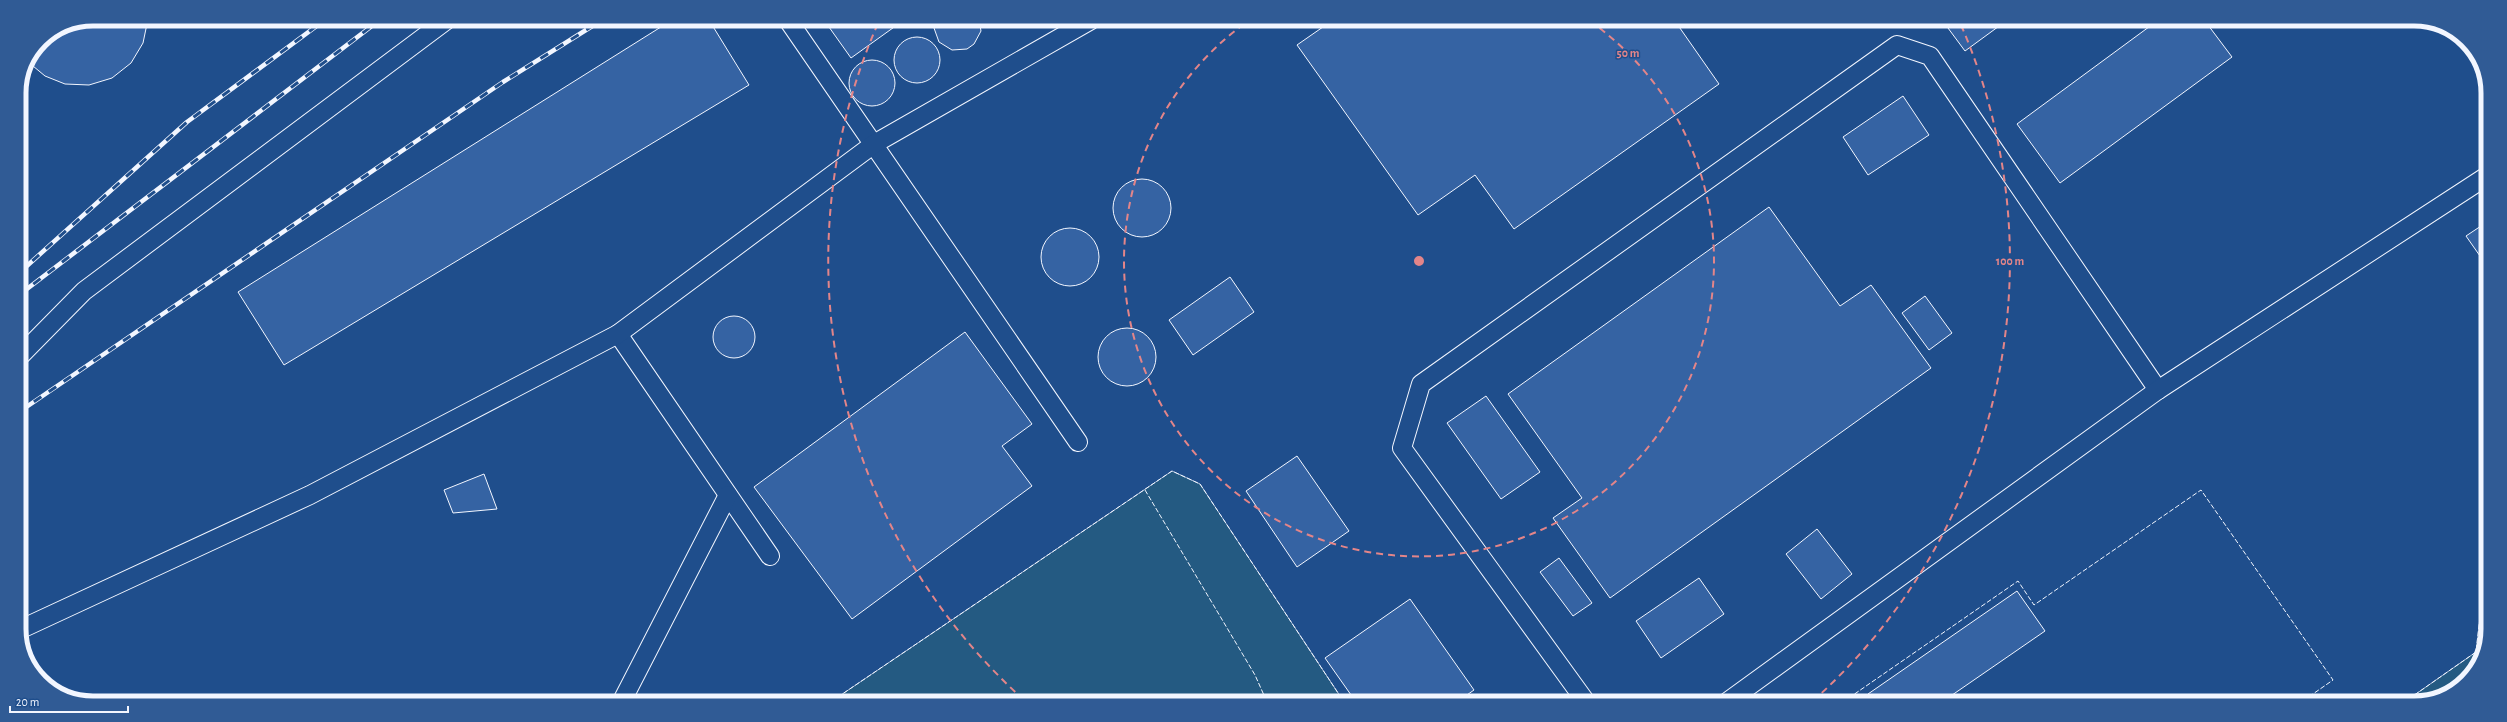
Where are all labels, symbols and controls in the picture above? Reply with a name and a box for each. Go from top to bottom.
text: 50 m [1617,47,1640,59]
centre of rings [1412,254,1426,268]
text: 100 m [1996,255,2024,267]
scale bar [10,688,128,714]
text: 20 m [16,696,39,708]

